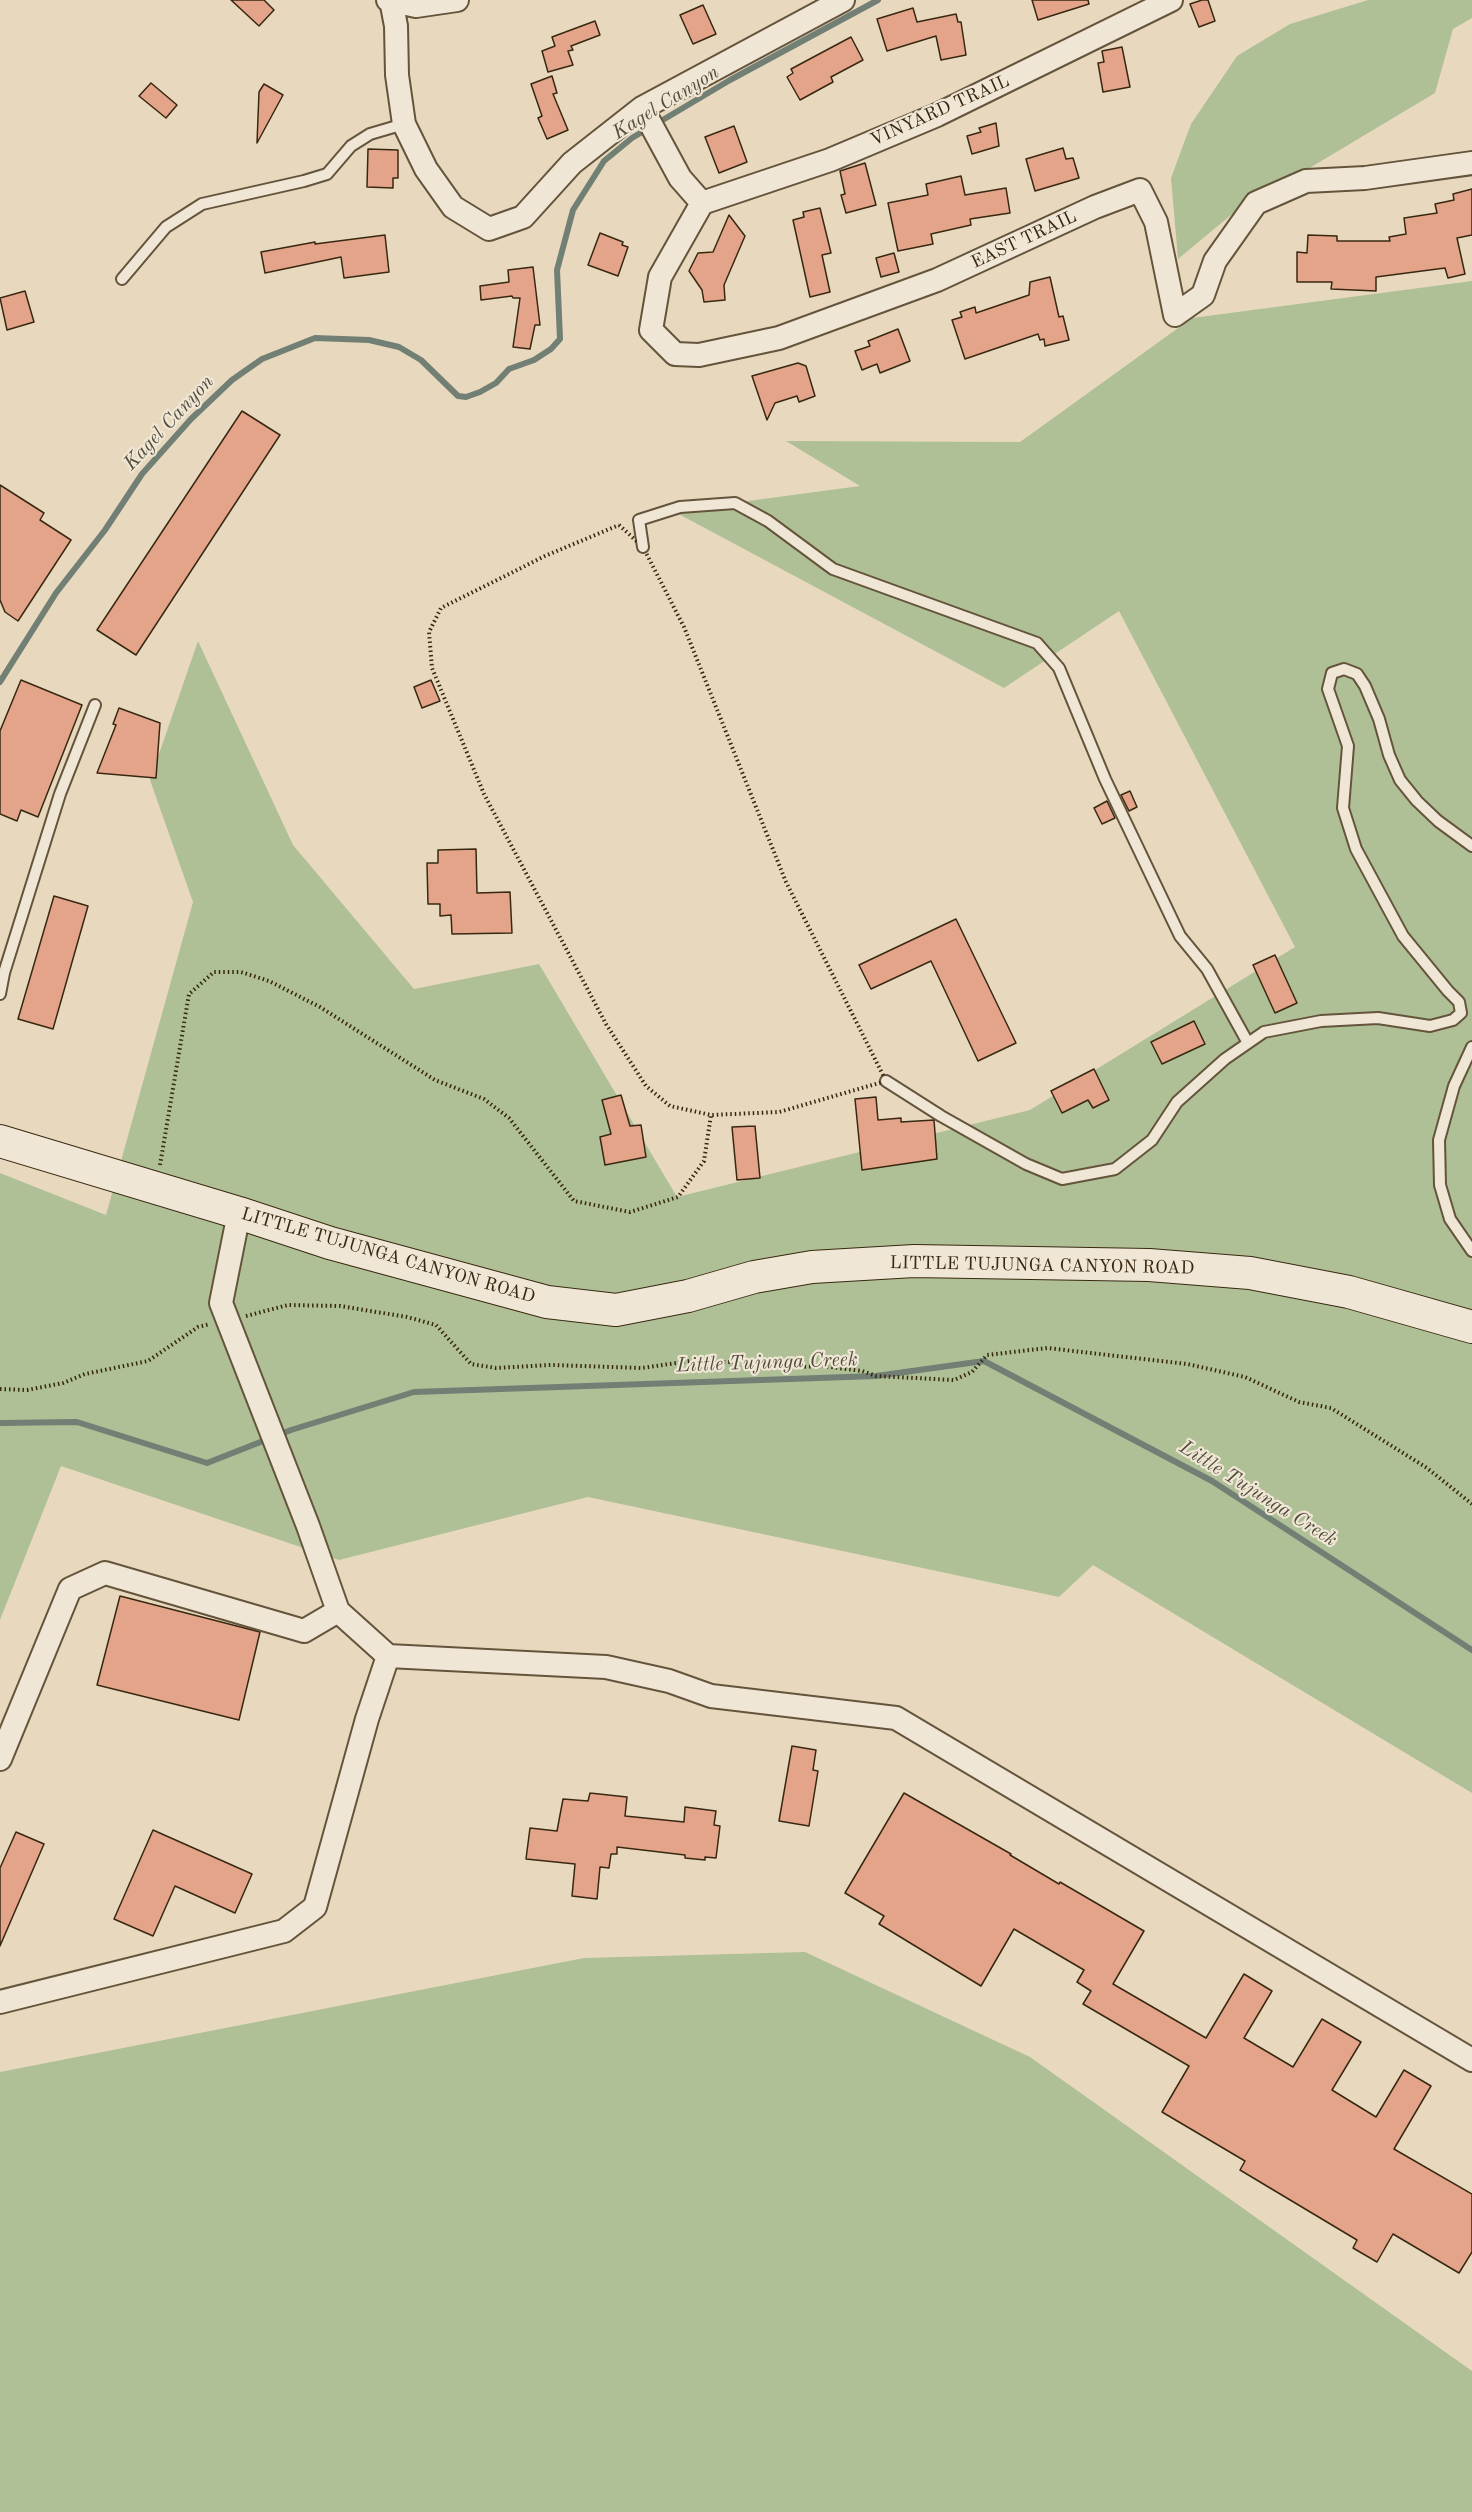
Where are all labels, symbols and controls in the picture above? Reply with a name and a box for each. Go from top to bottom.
water label: Kagel Canyon [608,61,724,145]
street label: VINYARD TRAIL [867,71,1013,151]
street label: EAST TRAIL [968,206,1080,274]
water label: Kagel Canyon [119,370,219,476]
street label: LITTLE TUJUNGA CANYON ROAD [239,1204,537,1308]
street label: LITTLE TUJUNGA CANYON ROAD [889,1253,1195,1279]
water label: Little Tujunga Creek [676,1348,858,1378]
water label: Little Tujunga Creek [1175,1436,1341,1552]

